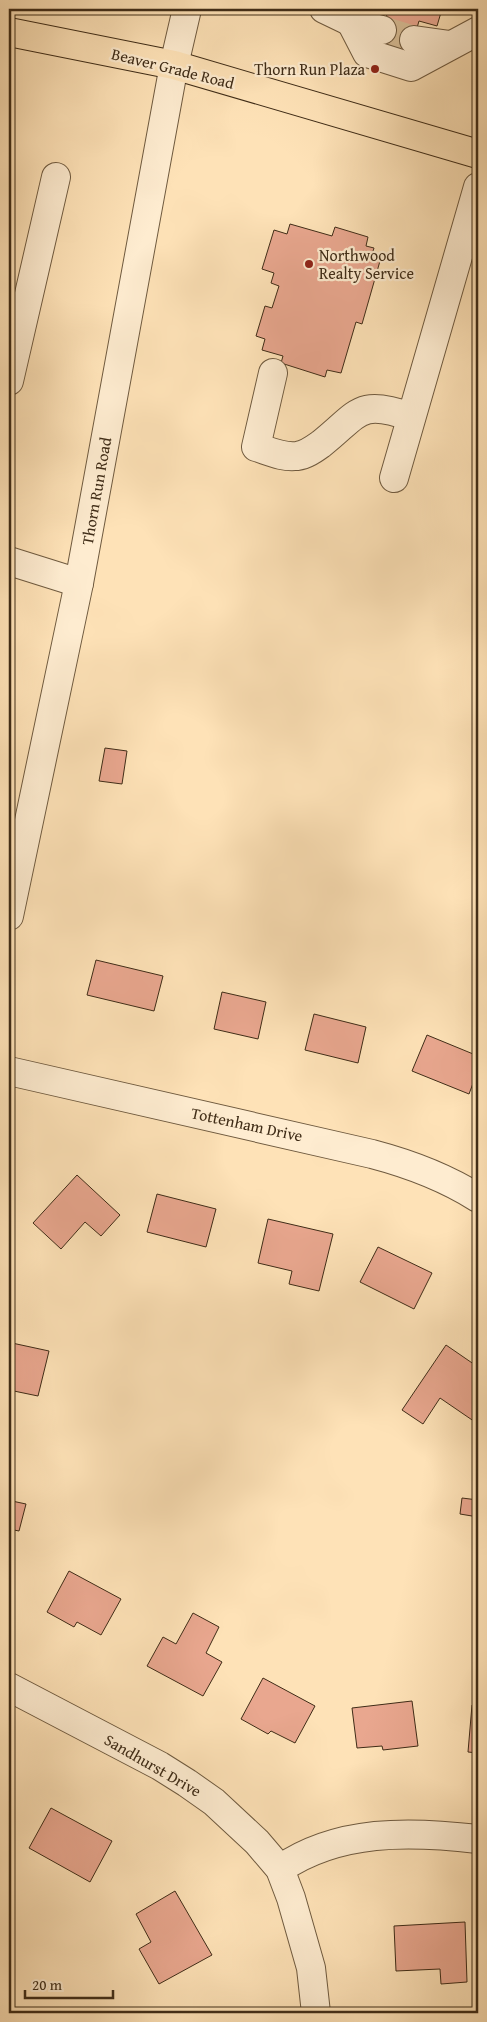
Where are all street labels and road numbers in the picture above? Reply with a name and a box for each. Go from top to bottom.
street label: Beaver Grade Road [109,41,237,95]
street label: Thorn Run Road [75,435,117,547]
street label: Tottenham Drive [189,1100,305,1148]
street label: Sandhurst Drive [100,1727,206,1803]

